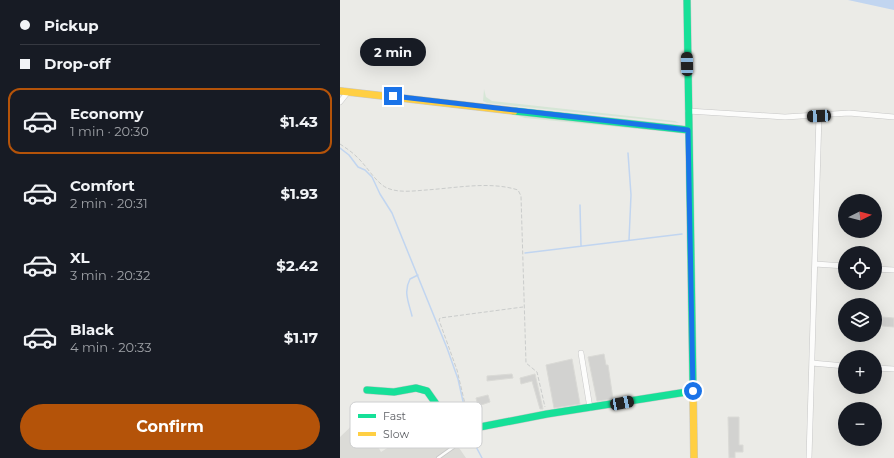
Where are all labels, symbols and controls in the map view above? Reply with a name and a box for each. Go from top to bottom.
text: Pickup [44,16,99,35]
callout: 2 min [360,38,426,66]
text: 2 min [374,44,412,60]
car [681,52,693,76]
text: Drop-off [44,54,111,73]
route end [384,87,402,105]
icon: car [22,103,58,139]
text: Economy [70,104,143,123]
car [807,109,831,123]
text: $1.43 [280,112,318,131]
text: 1 min · 20:30 [70,123,149,139]
icon: car [22,175,58,211]
text: Comfort [70,176,135,195]
text: $1.93 [280,184,318,203]
north arrow [838,194,882,238]
map controls [838,194,882,446]
text: 2 min · 20:31 [70,195,148,211]
button: locate [838,246,882,290]
icon: car [22,247,58,283]
text: XL [70,248,89,267]
text: $2.42 [276,256,318,275]
text: 3 min · 20:32 [70,267,150,283]
button: layers [838,298,882,342]
icon: car [22,319,58,355]
text: Black [70,320,114,339]
text: $1.17 [284,328,318,347]
text: 4 min · 20:33 [70,339,151,355]
button: + [838,350,882,394]
route start [684,382,702,400]
car [609,395,635,411]
legend [350,402,482,448]
button: − [838,402,882,446]
button: Confirm [20,404,320,450]
text: Fast [383,409,407,423]
text: Slow [383,427,409,441]

